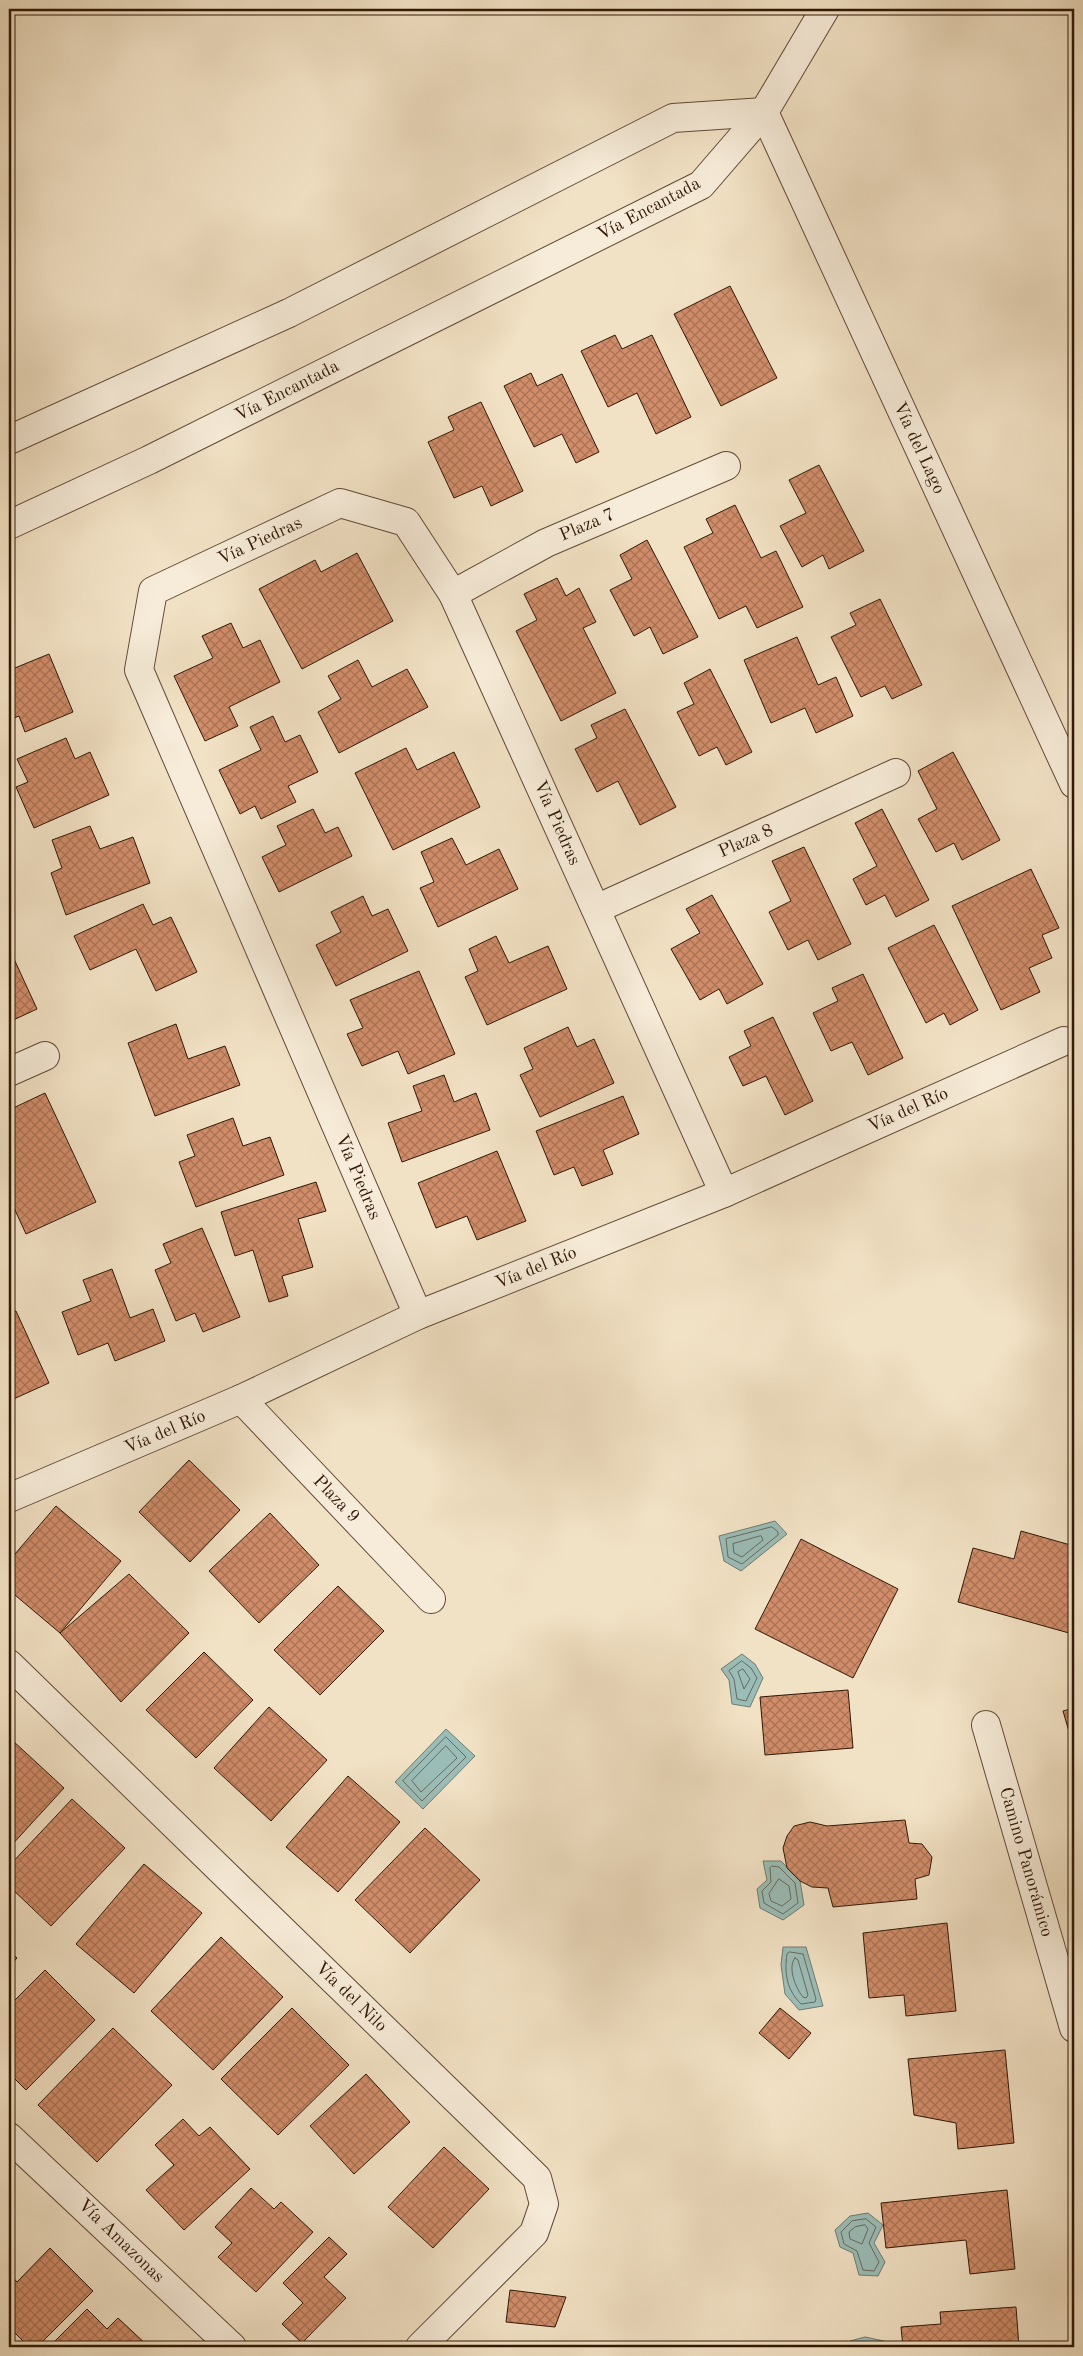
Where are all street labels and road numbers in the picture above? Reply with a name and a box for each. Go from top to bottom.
street label: Vía Encantada [594,174,704,244]
street label: Vía Encantada [232,357,342,425]
street label: Vía del Lago [890,399,948,497]
street label: Plaza 7 [557,505,617,545]
street label: Vía Piedras [215,514,305,568]
street label: Vía Piedras [530,778,584,868]
street label: Plaza 8 [716,821,776,861]
street label: Vía del Río [865,1084,951,1136]
street label: Vía Piedras [332,1132,384,1222]
street label: Vía del Río [493,1243,579,1292]
street label: Vía del Río [122,1407,208,1457]
street label: Plaza 9 [309,1472,363,1526]
street label: Camino Panorámico [996,1785,1056,1939]
street label: Vía del Nilo [312,1959,390,2035]
street label: Vía Amazonas [74,2196,168,2287]

